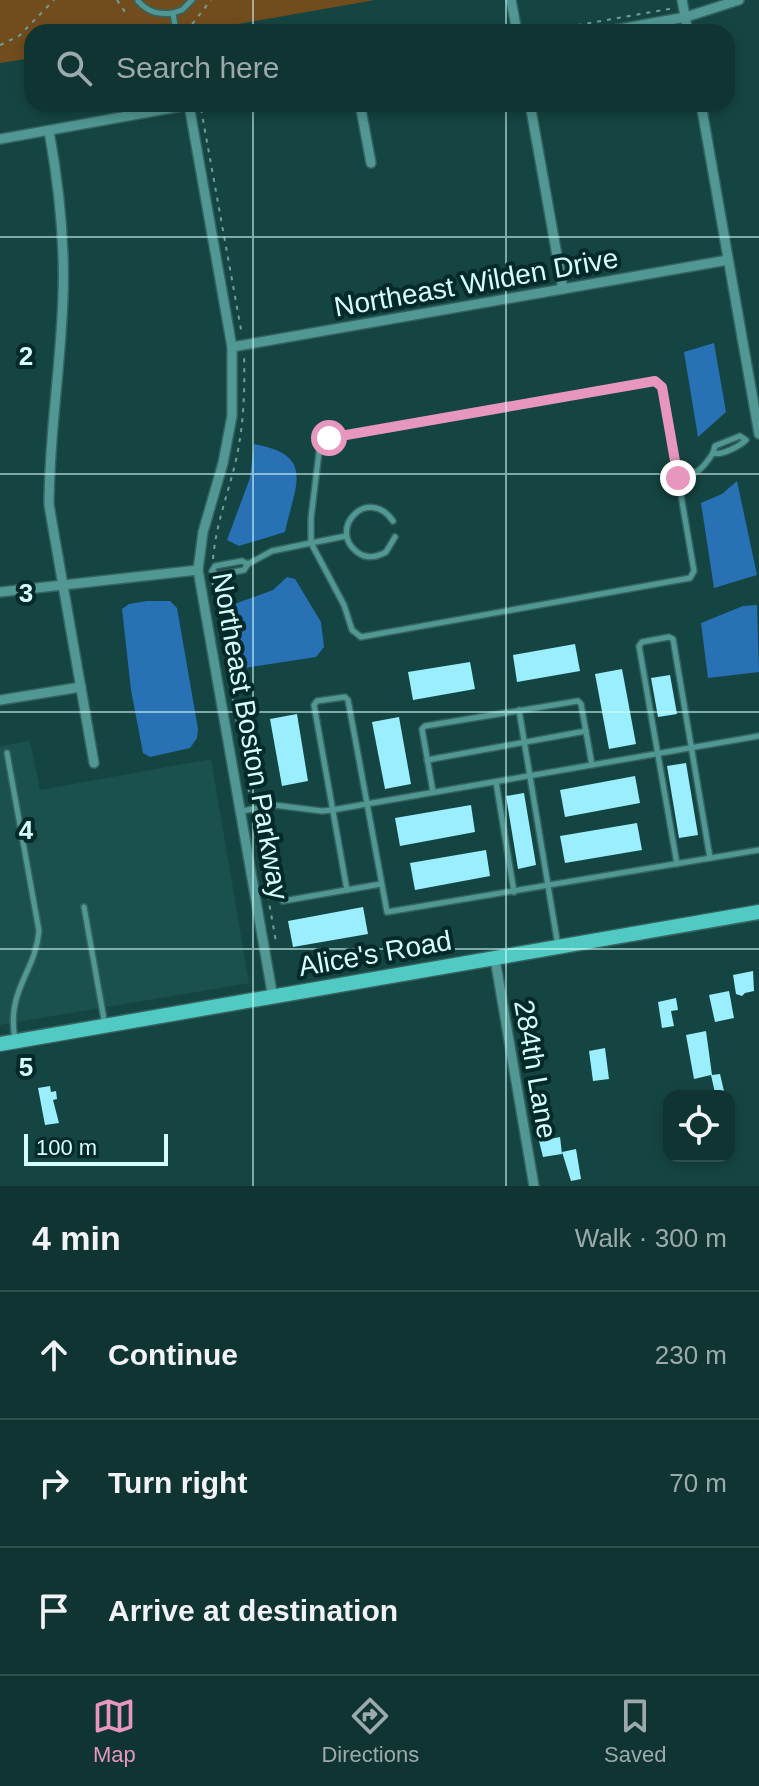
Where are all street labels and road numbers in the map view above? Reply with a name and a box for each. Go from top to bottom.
street label: Northeast Wilden Drive [332,242,621,323]
street label: Northeast Boston Parkway [206,570,295,902]
street label: Alice's Road [296,925,454,982]
street label: 284th Lane [508,997,563,1141]

